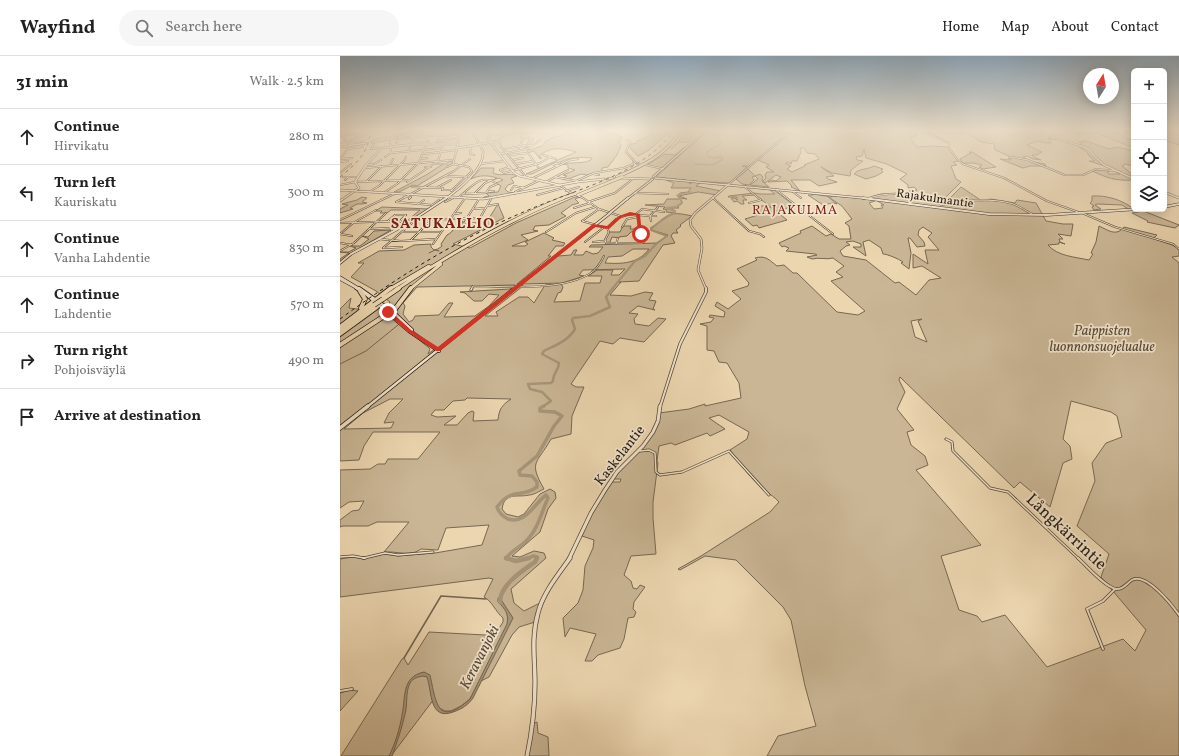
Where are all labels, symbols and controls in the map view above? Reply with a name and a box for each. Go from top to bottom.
search box [119,10,399,46]
text: Wayfind [20,15,95,41]
icon: search [133,17,155,39]
text: Search here [165,17,242,38]
text: Home [942,18,979,37]
text: Map [1001,18,1029,37]
text: About [1051,18,1089,37]
text: Contact [1111,18,1159,37]
north arrow [1083,68,1119,104]
map controls [1131,68,1167,212]
button: + [1131,68,1167,104]
text: 31 min [16,71,69,94]
text: Walk · 2.5 km [249,73,324,91]
button: − [1131,104,1167,140]
text: Continue [54,117,119,138]
icon: ahead [16,126,38,148]
text: 280 m [288,128,324,146]
text: Hirvikatu [54,138,109,156]
button: locate [1131,140,1167,176]
text: Turn left [54,173,116,194]
button: layers [1131,176,1167,212]
icon: left [16,182,38,204]
text: 300 m [288,184,324,202]
street label: Rajakulmantie [895,186,975,212]
text: Kauriskatu [54,194,117,212]
district label: RAJAKULMA [752,202,838,220]
district label: SATUKALLIO [391,214,495,235]
route start [632,225,650,243]
text: Continue [54,229,119,250]
icon: ahead [16,238,38,260]
text: 830 m [289,240,324,258]
text: Vanha Lahdentie [54,250,150,268]
text: Continue [54,285,119,306]
icon: ahead [16,294,38,316]
text: 570 m [290,296,324,314]
route end [379,303,397,321]
text: Lahdentie [54,306,111,324]
park label: Paippisten luonnonsuojelualue [1049,322,1155,357]
text: Turn right [54,341,128,362]
icon: right [16,350,38,372]
text: 490 m [288,352,324,370]
text: Pohjoisväylä [54,362,126,380]
icon: arrive [16,406,38,428]
text: Arrive at destination [54,406,201,427]
street label: Kaskelantie [591,422,650,490]
street label: Långkärrintie [1020,488,1112,576]
water label: Keravanjoki [455,622,506,694]

